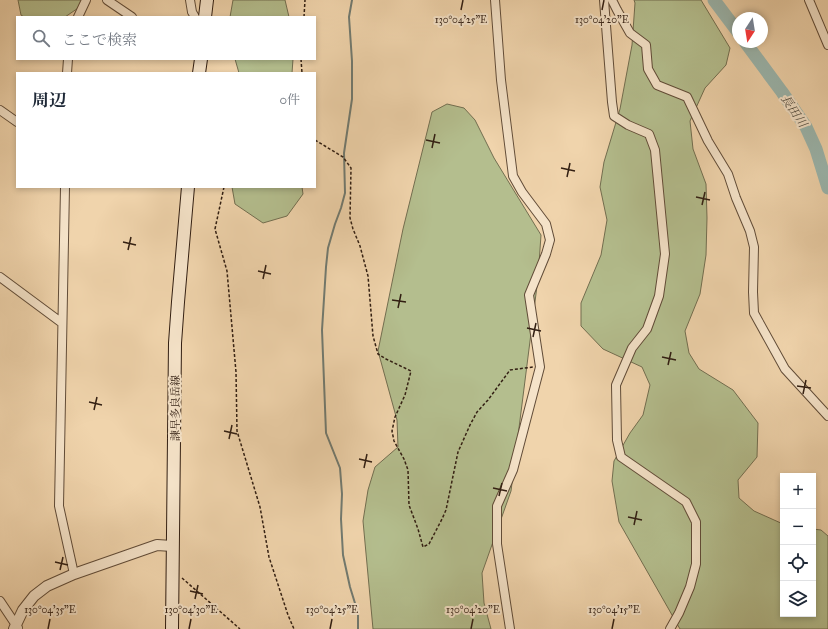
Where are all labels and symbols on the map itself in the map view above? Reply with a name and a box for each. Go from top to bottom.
north arrow [732,12,768,48]
text: 130°04'25"E [435,14,487,26]
text: 130°04'20"E [575,14,629,26]
water label: 長田川 [778,92,811,131]
street label: 諫早多良岳線 [169,375,182,441]
text: 130°04'35"E [24,604,76,616]
text: 130°04'30"E [165,604,217,616]
text: 130°04'25"E [306,604,358,616]
text: 130°04'20"E [446,604,500,616]
text: 130°04'15"E [588,604,640,616]

